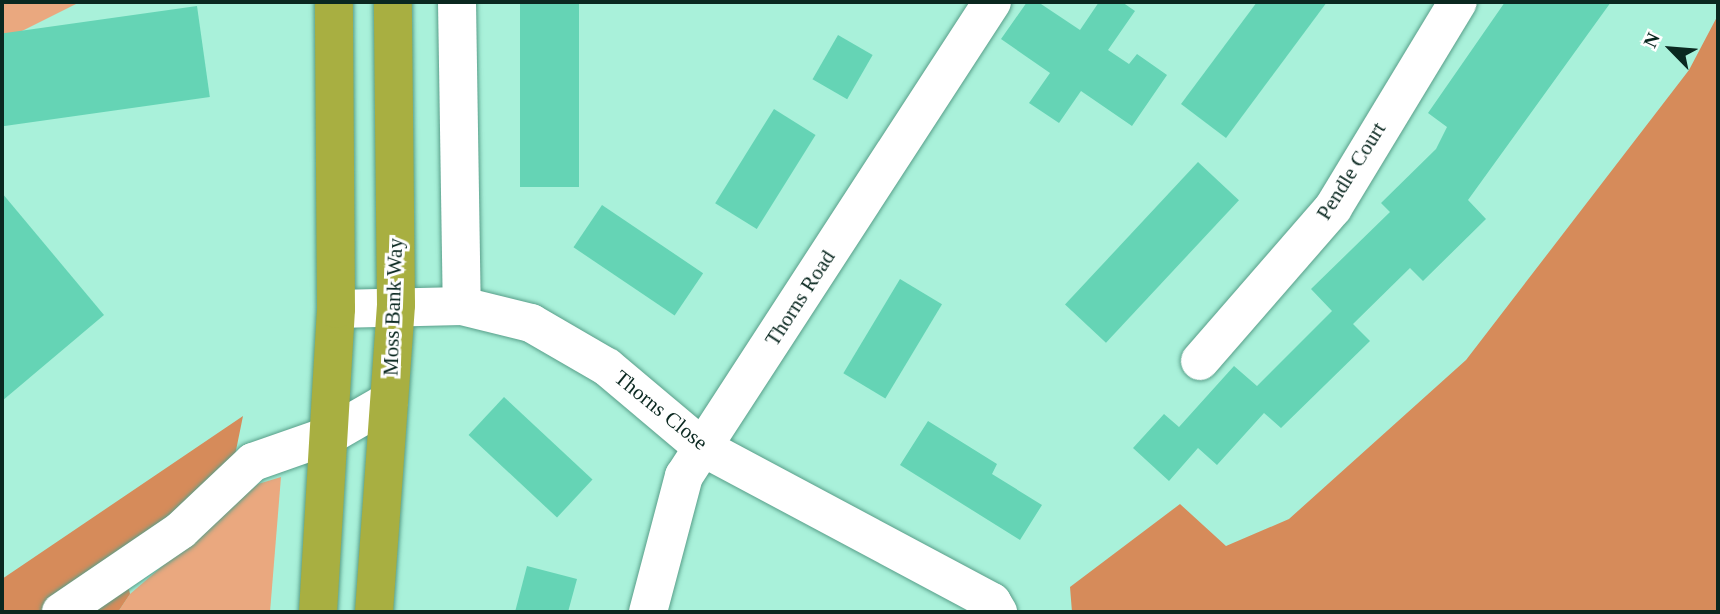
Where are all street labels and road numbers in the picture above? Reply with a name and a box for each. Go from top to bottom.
street label: Pendle Court [1311,118,1391,224]
street label: Moss Bank Way [378,237,408,377]
street label: Thorns Road [760,245,840,351]
street label: Thorns Close [609,365,713,455]

